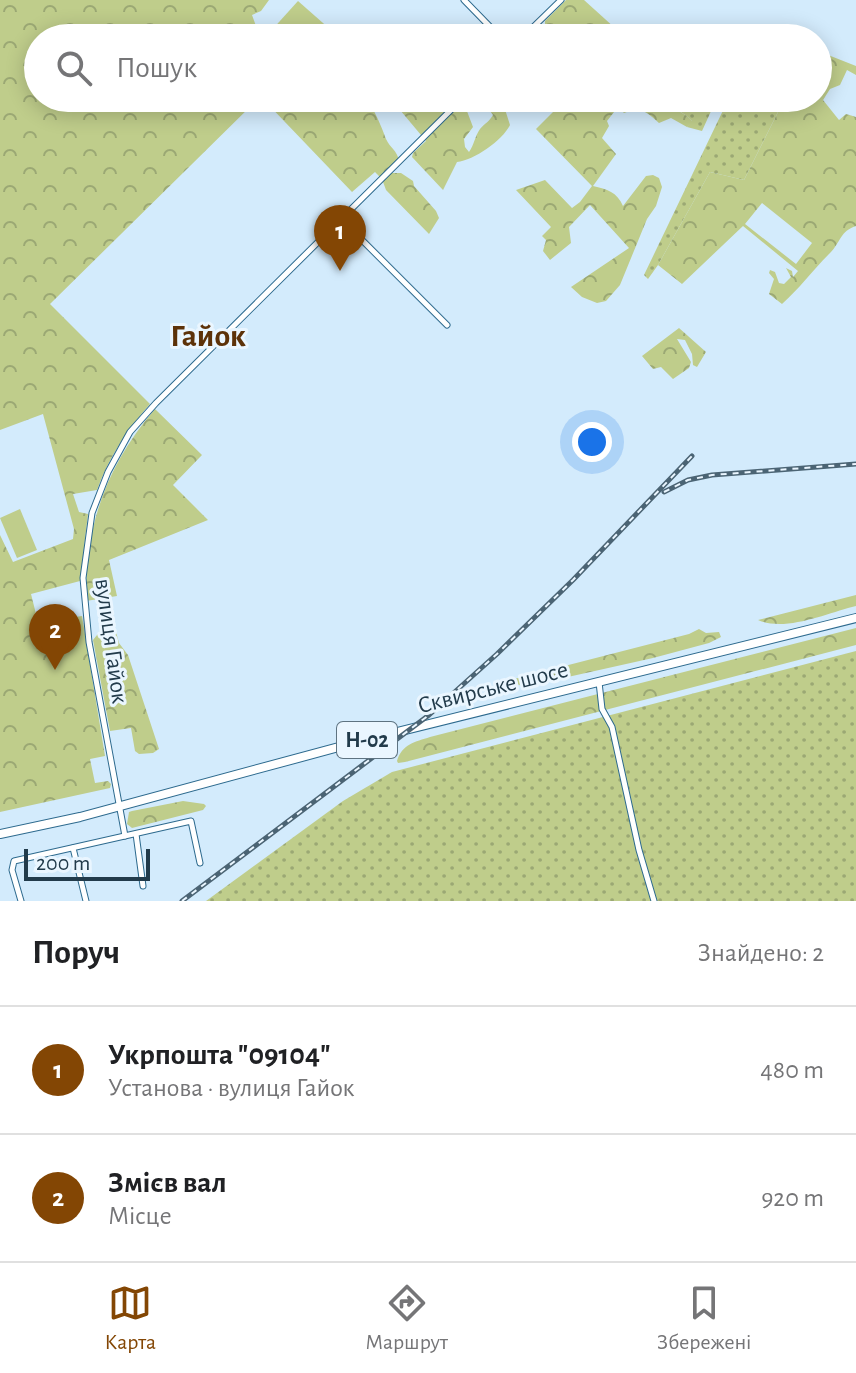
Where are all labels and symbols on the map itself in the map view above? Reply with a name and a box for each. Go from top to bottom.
pin: 1 [314,205,366,271]
district label: Гайок [170,320,246,352]
your location [572,422,612,462]
street label: вулиця Гайок [90,577,132,705]
pin: 2 [29,604,81,670]
street label: Сквирське шосе [415,658,571,718]
road number: Н-02 [337,722,397,758]
scale bar [24,845,150,881]

